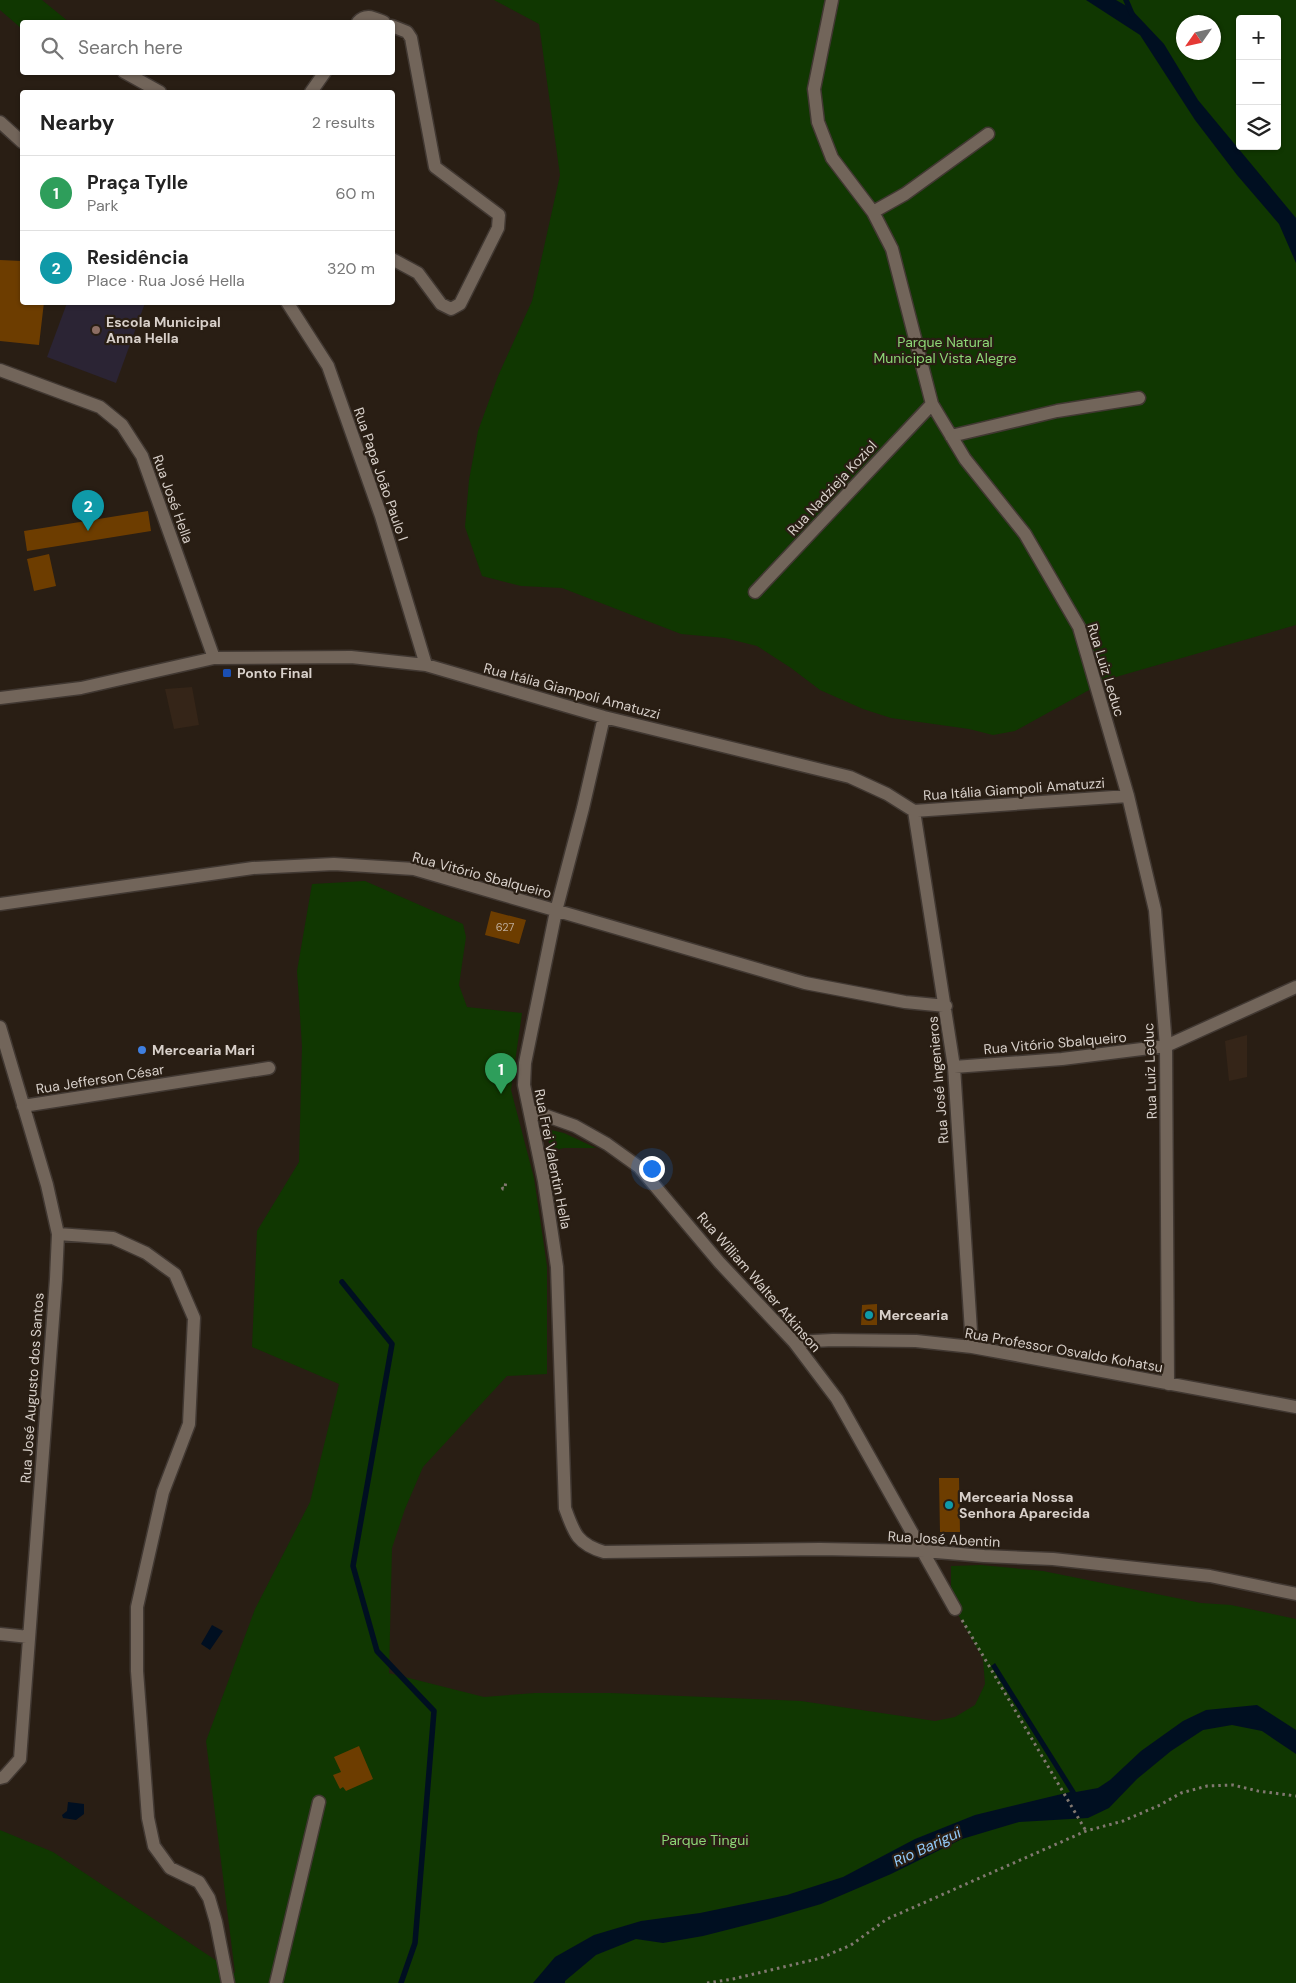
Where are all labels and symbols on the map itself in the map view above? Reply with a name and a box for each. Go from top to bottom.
north arrow [1176,15,1221,60]
place label: Escola Municipal Anna Hella [106,313,221,347]
marker: Escola Municipal Anna Hella [90,324,102,336]
park label: Parque Natural Municipal Vista Alegre [873,333,1017,367]
street label: Rua Papa João Paulo I [350,405,412,543]
street label: Rua Nadzieja Koziol [783,437,881,539]
street label: Rua José Hella [149,452,197,546]
pin: 2 [72,490,104,531]
street label: Rua Luiz Leduc [1083,621,1129,719]
street label: Rua Itália Giampoli Amatuzzi [482,659,662,723]
place label: Ponto Final [237,664,312,682]
marker: Ponto Final [221,667,233,679]
street label: Rua Itália Giampoli Amatuzzi [923,774,1105,804]
street label: Rua Vitório Sbalqueiro [410,848,554,902]
house number: 627 [496,920,514,934]
street label: Rua José Ingenieros [923,1015,953,1145]
street label: Rua Luiz Leduc [1139,1023,1161,1119]
street label: Rua Vitório Sbalqueiro [983,1028,1127,1058]
place label: Mercearia Mari [152,1041,255,1059]
marker: Mercearia Mari [136,1044,148,1056]
pin: 1 [485,1053,517,1094]
street label: Rua Jefferson César [34,1060,166,1098]
street label: Rua Frei Valentin Hella [531,1087,575,1231]
your location [639,1156,665,1182]
street label: Rua William Walter Atkinson [693,1208,825,1356]
street label: Rua José Augusto dos Santos [16,1292,48,1484]
place label: Mercearia [879,1306,948,1324]
marker: Mercearia [863,1309,875,1321]
street label: Rua Professor Osvaldo Kohatsu [964,1324,1164,1376]
place label: Mercearia Nossa Senhora Aparecida [959,1488,1090,1522]
marker: Mercearia Nossa Senhora Aparecida [943,1499,955,1511]
street label: Rua José Abentin [887,1527,1001,1551]
water label: Rio Barigui [890,1822,965,1871]
park label: Parque Tingui [661,1831,749,1849]

